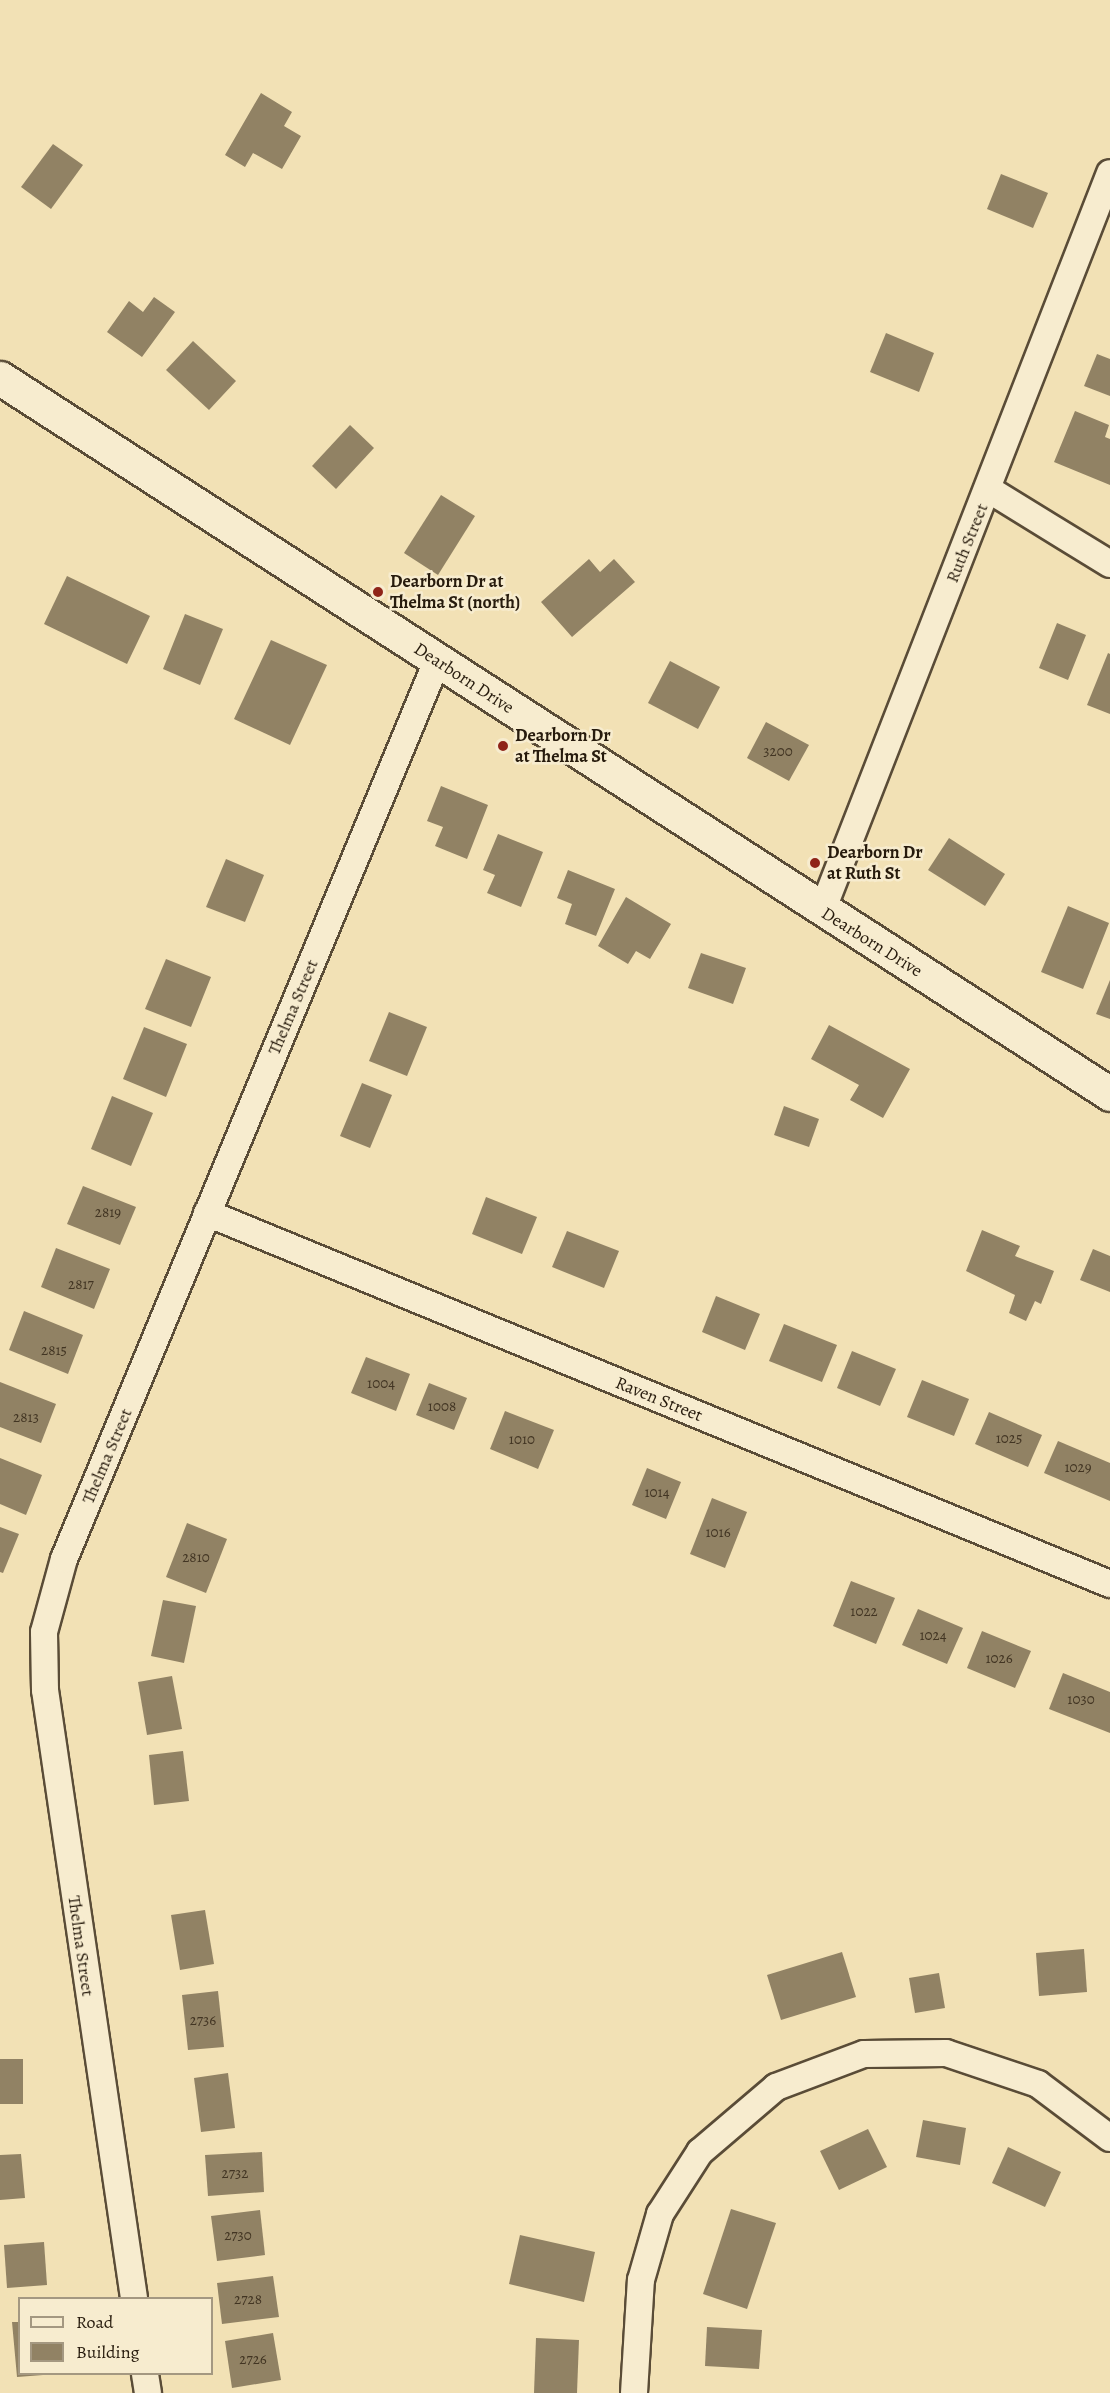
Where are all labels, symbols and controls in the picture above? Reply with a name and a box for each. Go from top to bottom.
street label: Ruth Street [941,500,993,586]
place label: Dearborn Dr at Thelma St (north) [390,571,520,614]
marker: Dearborn Dr at Thelma St (north) [371,585,385,599]
street label: Dearborn Drive [410,638,518,718]
place label: Dearborn Dr at Thelma St [515,725,611,768]
marker: Dearborn Dr at Thelma St [496,739,510,753]
house number: 3200 [763,743,793,761]
place label: Dearborn Dr at Ruth St [827,842,923,884]
marker: Dearborn Dr at Ruth St [808,856,822,870]
street label: Dearborn Drive [818,902,926,982]
street label: Thelma Street [263,956,323,1058]
house number: 2819 [95,1204,121,1222]
house number: 2817 [68,1276,94,1294]
house number: 2815 [41,1342,67,1360]
street label: Raven Street [612,1372,706,1426]
house number: 1004 [367,1375,395,1393]
house number: 1008 [428,1398,456,1416]
street label: Thelma Street [77,1405,137,1507]
house number: 2813 [13,1409,39,1427]
house number: 1025 [996,1430,1022,1448]
house number: 1010 [509,1431,535,1449]
house number: 1029 [1064,1459,1092,1477]
house number: 1014 [644,1484,670,1502]
house number: 1016 [705,1524,731,1542]
house number: 2810 [182,1549,210,1567]
house number: 1022 [850,1603,878,1621]
house number: 1024 [919,1627,947,1645]
house number: 1026 [985,1650,1013,1668]
house number: 1030 [1067,1691,1095,1709]
street label: Thelma Street [63,1894,99,1998]
house number: 2736 [190,2012,216,2030]
house number: 2732 [222,2165,248,2183]
house number: 2730 [224,2227,252,2245]
house number: 2728 [234,2291,262,2309]
legend [18,2297,213,2375]
text: Road [76,2310,113,2334]
text: Building [76,2340,140,2364]
house number: 2726 [239,2351,267,2369]

